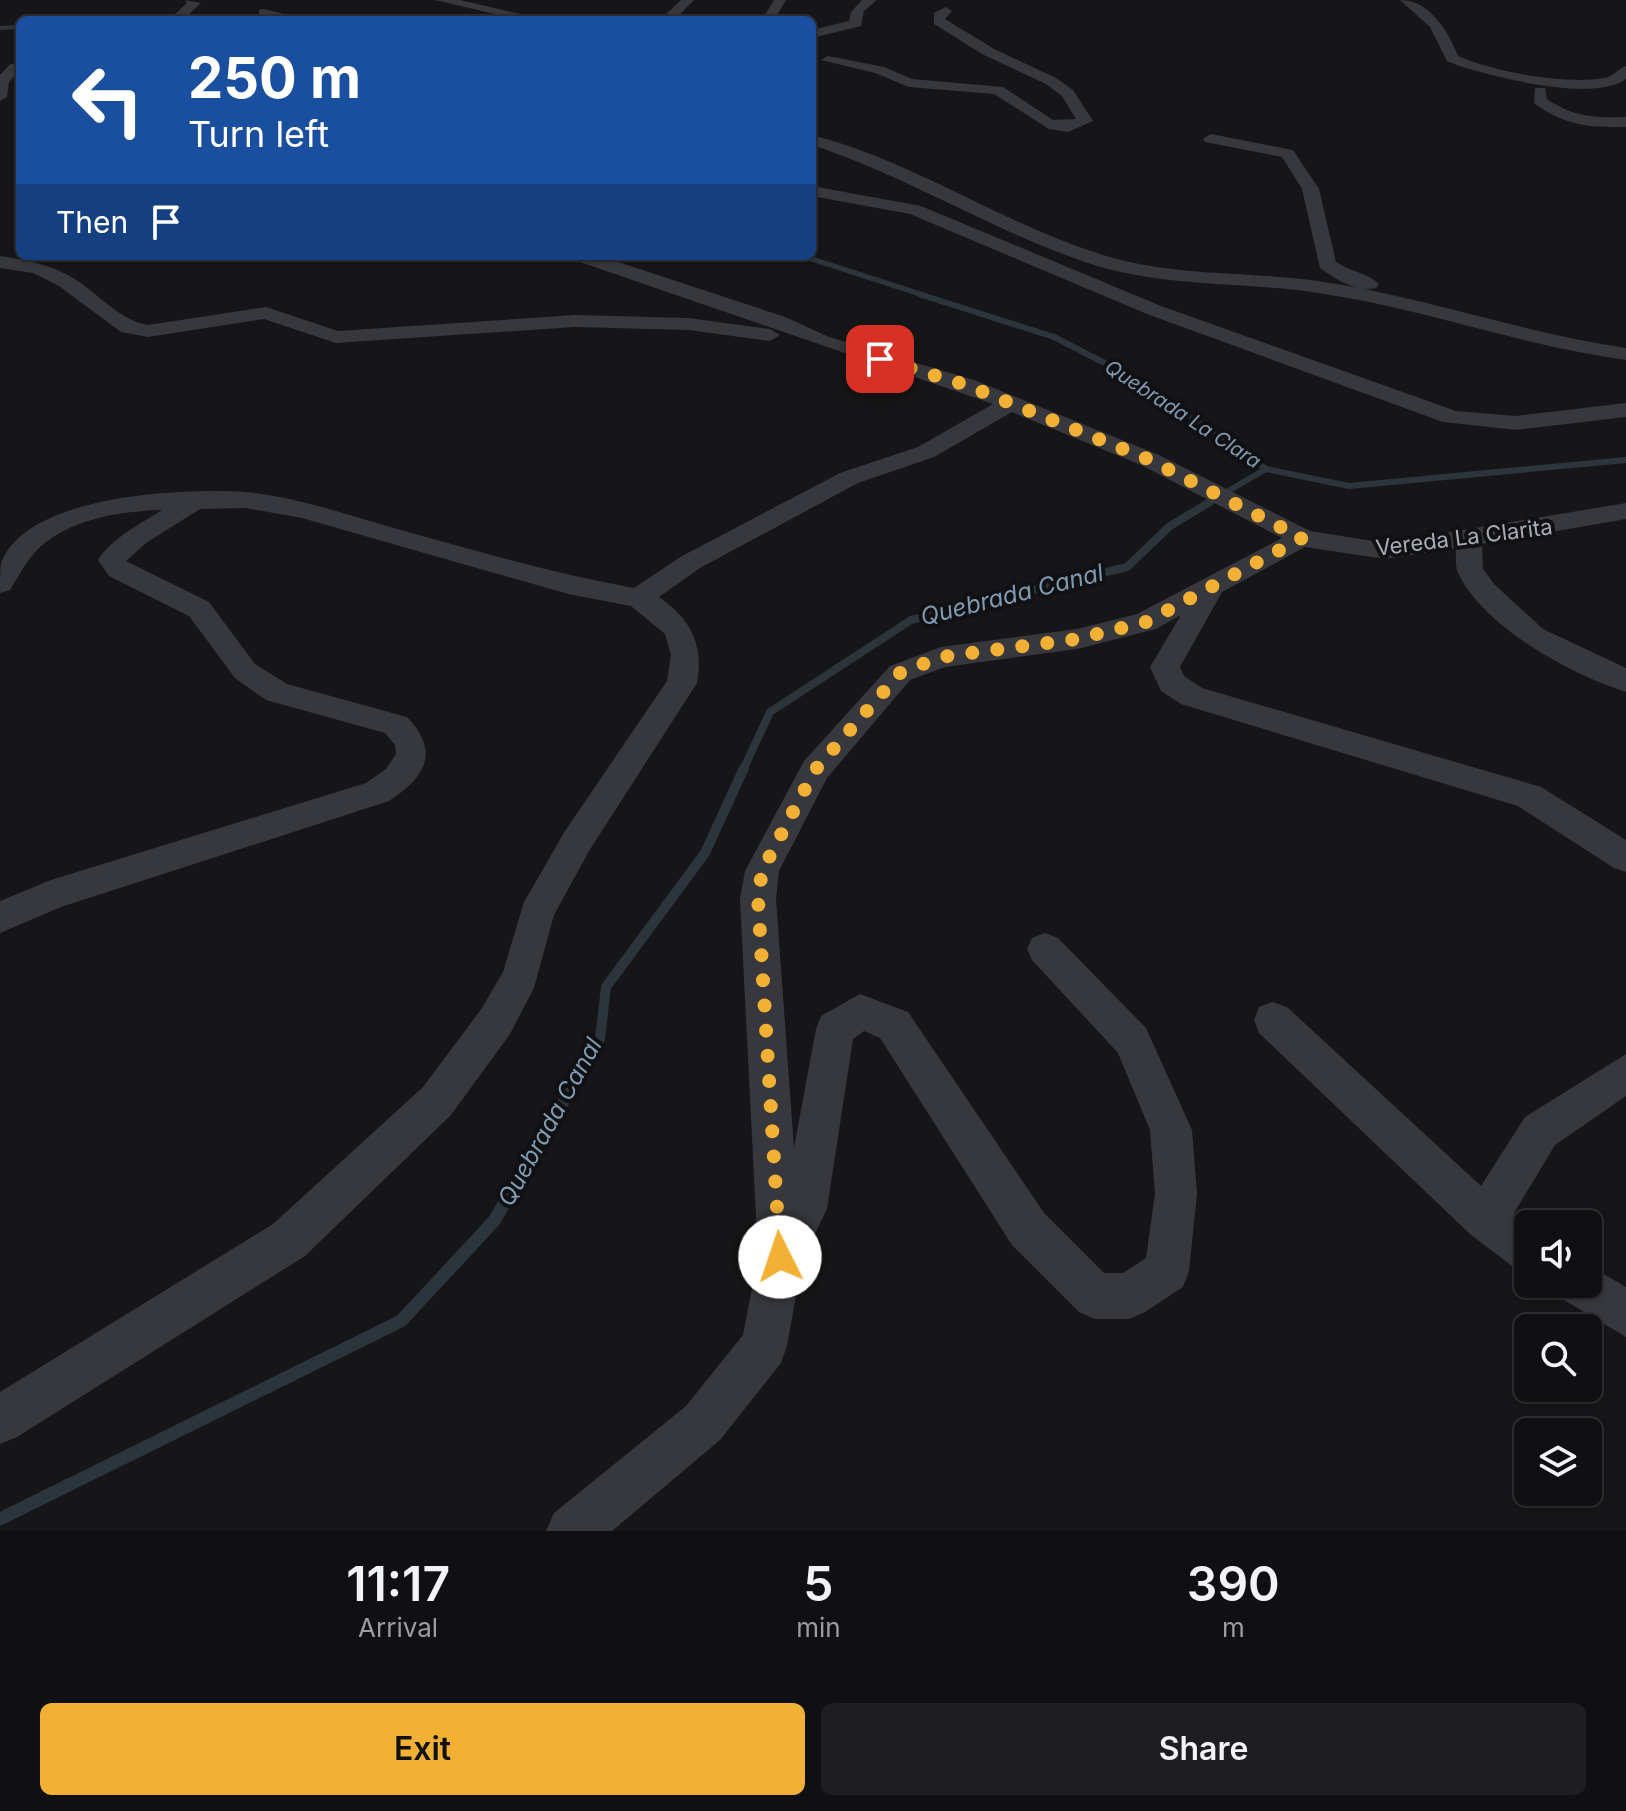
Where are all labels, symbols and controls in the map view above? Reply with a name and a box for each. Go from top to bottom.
text: 250 m [188,44,361,112]
icon: left [56,48,160,152]
text: Turn left [188,112,329,156]
icon: arrive [144,200,188,244]
text: Then [56,204,128,240]
pin [846,325,914,393]
icon: arrive [858,337,902,381]
water label: Quebrada La Clara [1101,355,1265,473]
street label: Vereda La Clarita [1374,513,1554,561]
water label: Quebrada Canal [917,558,1107,631]
water label: Quebrada Canal [491,1033,608,1211]
map controls [1514,1210,1602,1506]
button: sound [1514,1210,1602,1298]
position arrow [738,1215,822,1299]
button: search [1514,1314,1602,1402]
button: layers [1514,1418,1602,1506]
text: 11:17 [346,1554,450,1613]
text: 5 [803,1554,834,1613]
text: 390 [1187,1554,1280,1613]
text: Arrival [358,1612,438,1643]
text: min [796,1612,841,1643]
text: m [1222,1612,1245,1643]
button: Exit [40,1703,805,1795]
button: Share [821,1703,1586,1795]

